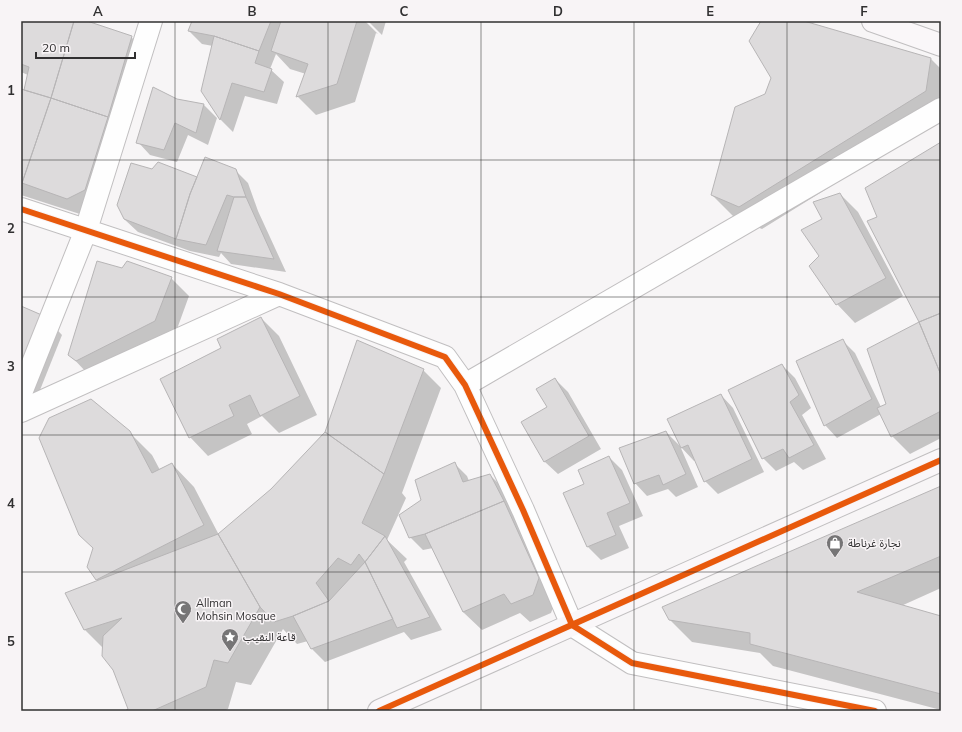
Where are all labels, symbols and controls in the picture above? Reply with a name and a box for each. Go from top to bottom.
text: A [93,3,103,19]
text: B [248,3,257,19]
text: C [400,3,409,19]
text: D [553,3,563,19]
text: E [706,3,714,19]
text: F [860,3,868,19]
scale bar [36,34,135,60]
text: 20 m [42,40,70,55]
text: 1 [7,82,15,98]
text: 2 [7,220,15,236]
text: 3 [7,358,15,374]
text: 4 [7,495,15,511]
shop icon: نجارة غرناطة [825,533,845,558]
place label: نجارة غرناطة [848,536,901,550]
place label: Allman Mohsin Mosque [196,596,276,623]
mosque icon: Allman Mohsin Mosque [173,599,193,624]
place icon: قاعة النقيب [220,627,240,652]
place label: قاعة النقيب [243,630,296,644]
text: 5 [7,633,15,649]

